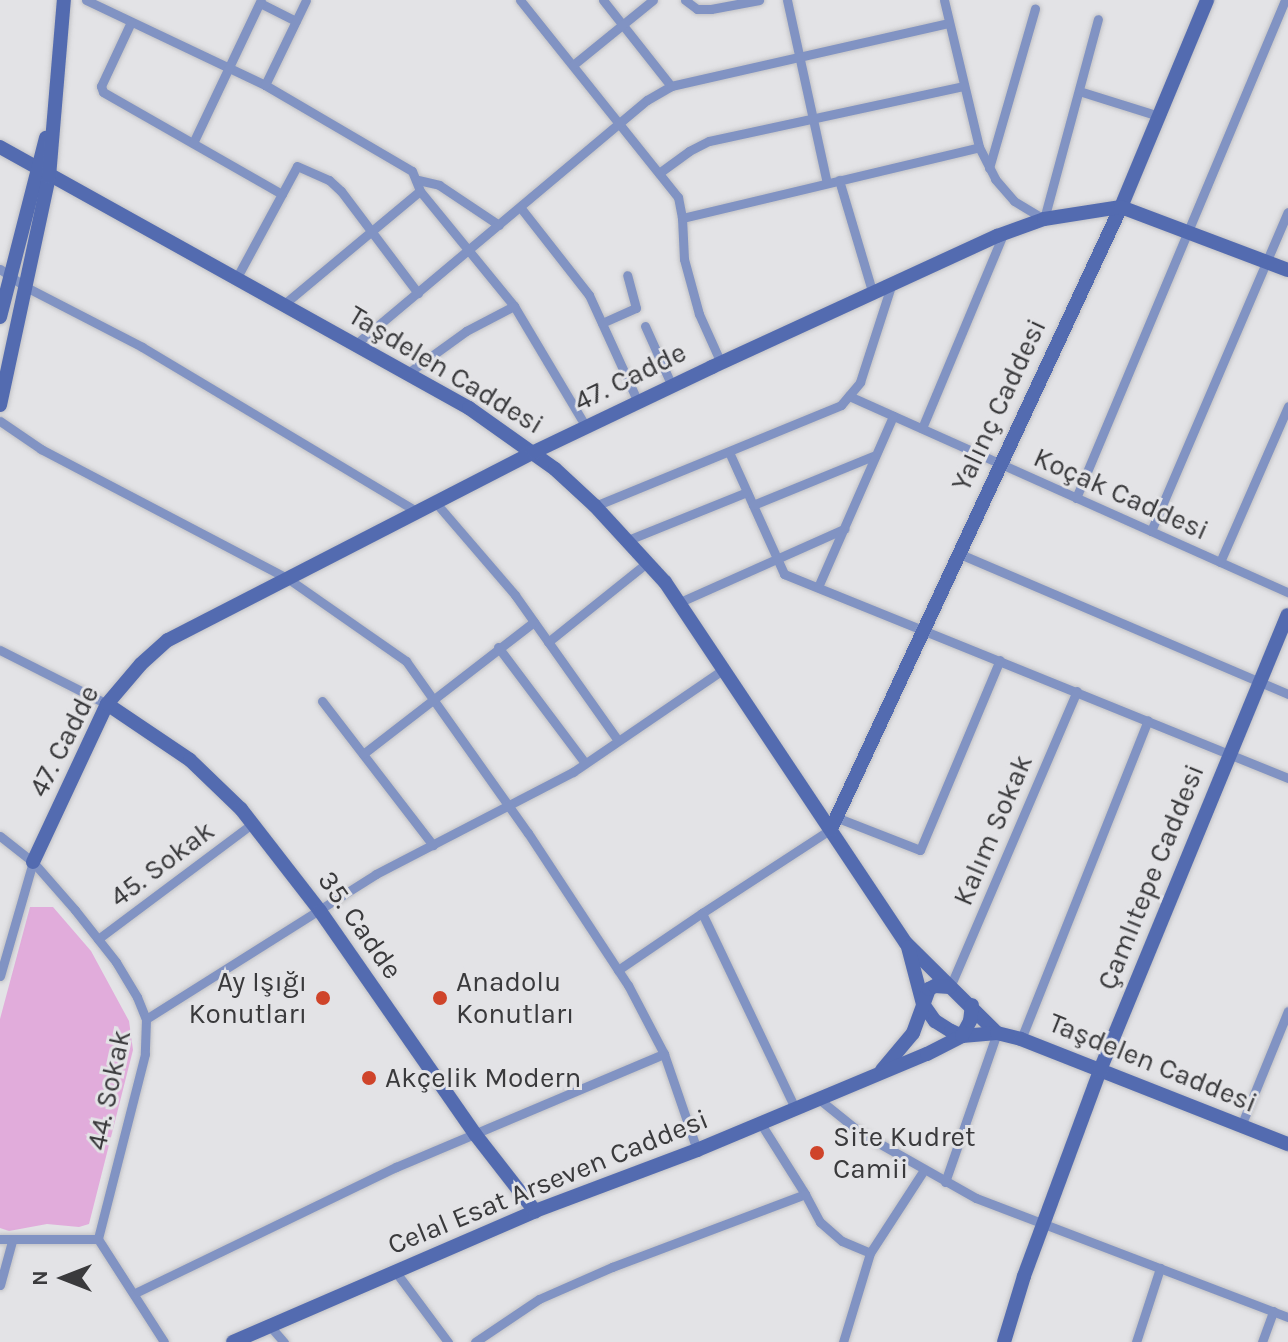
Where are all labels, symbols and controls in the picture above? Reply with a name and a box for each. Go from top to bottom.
street label: Taşdelen Caddesi [342,299,550,441]
street label: Yalınç Caddesi [944,313,1054,497]
street label: 47. Cadde [568,335,692,419]
street label: Koçak Caddesi [1028,440,1214,548]
street label: 47. Cadde [22,680,106,802]
street label: Kalım Sokak [946,749,1040,911]
street label: Çamlıtepe Caddesi [1090,759,1212,995]
street label: 45. Sokak [103,814,221,914]
street label: 35. Cadde [311,865,409,985]
place label: Ay Işığı Konutları [189,965,307,1031]
place label: Anadolu Konutları [456,965,574,1031]
marker: Ay Işığı Konutları [314,989,332,1007]
marker: Anadolu Konutları [431,989,449,1007]
street label: Taşdelen Caddesi [1044,1006,1262,1120]
street label: 44. Sokak [80,1027,138,1153]
place label: Akçelik Modern [385,1061,581,1095]
marker: Akçelik Modern [360,1069,378,1087]
street label: Celal Esat Arseven Caddesi [383,1102,713,1262]
place label: Site Kudret Camii [833,1120,975,1186]
marker: Site Kudret Camii [808,1144,826,1162]
north arrow [24,1238,104,1318]
text: N [27,1270,53,1286]

